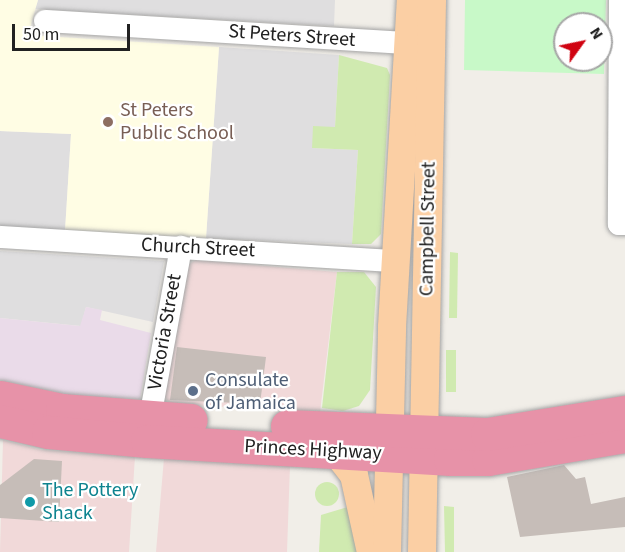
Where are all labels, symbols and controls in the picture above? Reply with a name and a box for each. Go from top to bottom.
scale bar [15,12,134,50]
north arrow [553,12,613,72]
street label: St Peters Street [228,20,356,52]
text: 50 m [23,22,59,47]
text: N [584,23,609,44]
place label: St Peters Public School [120,98,234,145]
marker: St Peters Public School [101,115,115,129]
street label: Campbell Street [415,162,441,296]
street label: Church Street [140,233,256,263]
street label: Victoria Street [143,272,187,392]
place label: Consulate of Jamaica [205,368,296,415]
marker: Consulate of Jamaica [186,384,200,398]
street label: Princes Highway [244,434,382,466]
place label: The Pottery Shack [42,478,138,525]
marker: The Pottery Shack [23,495,37,509]

